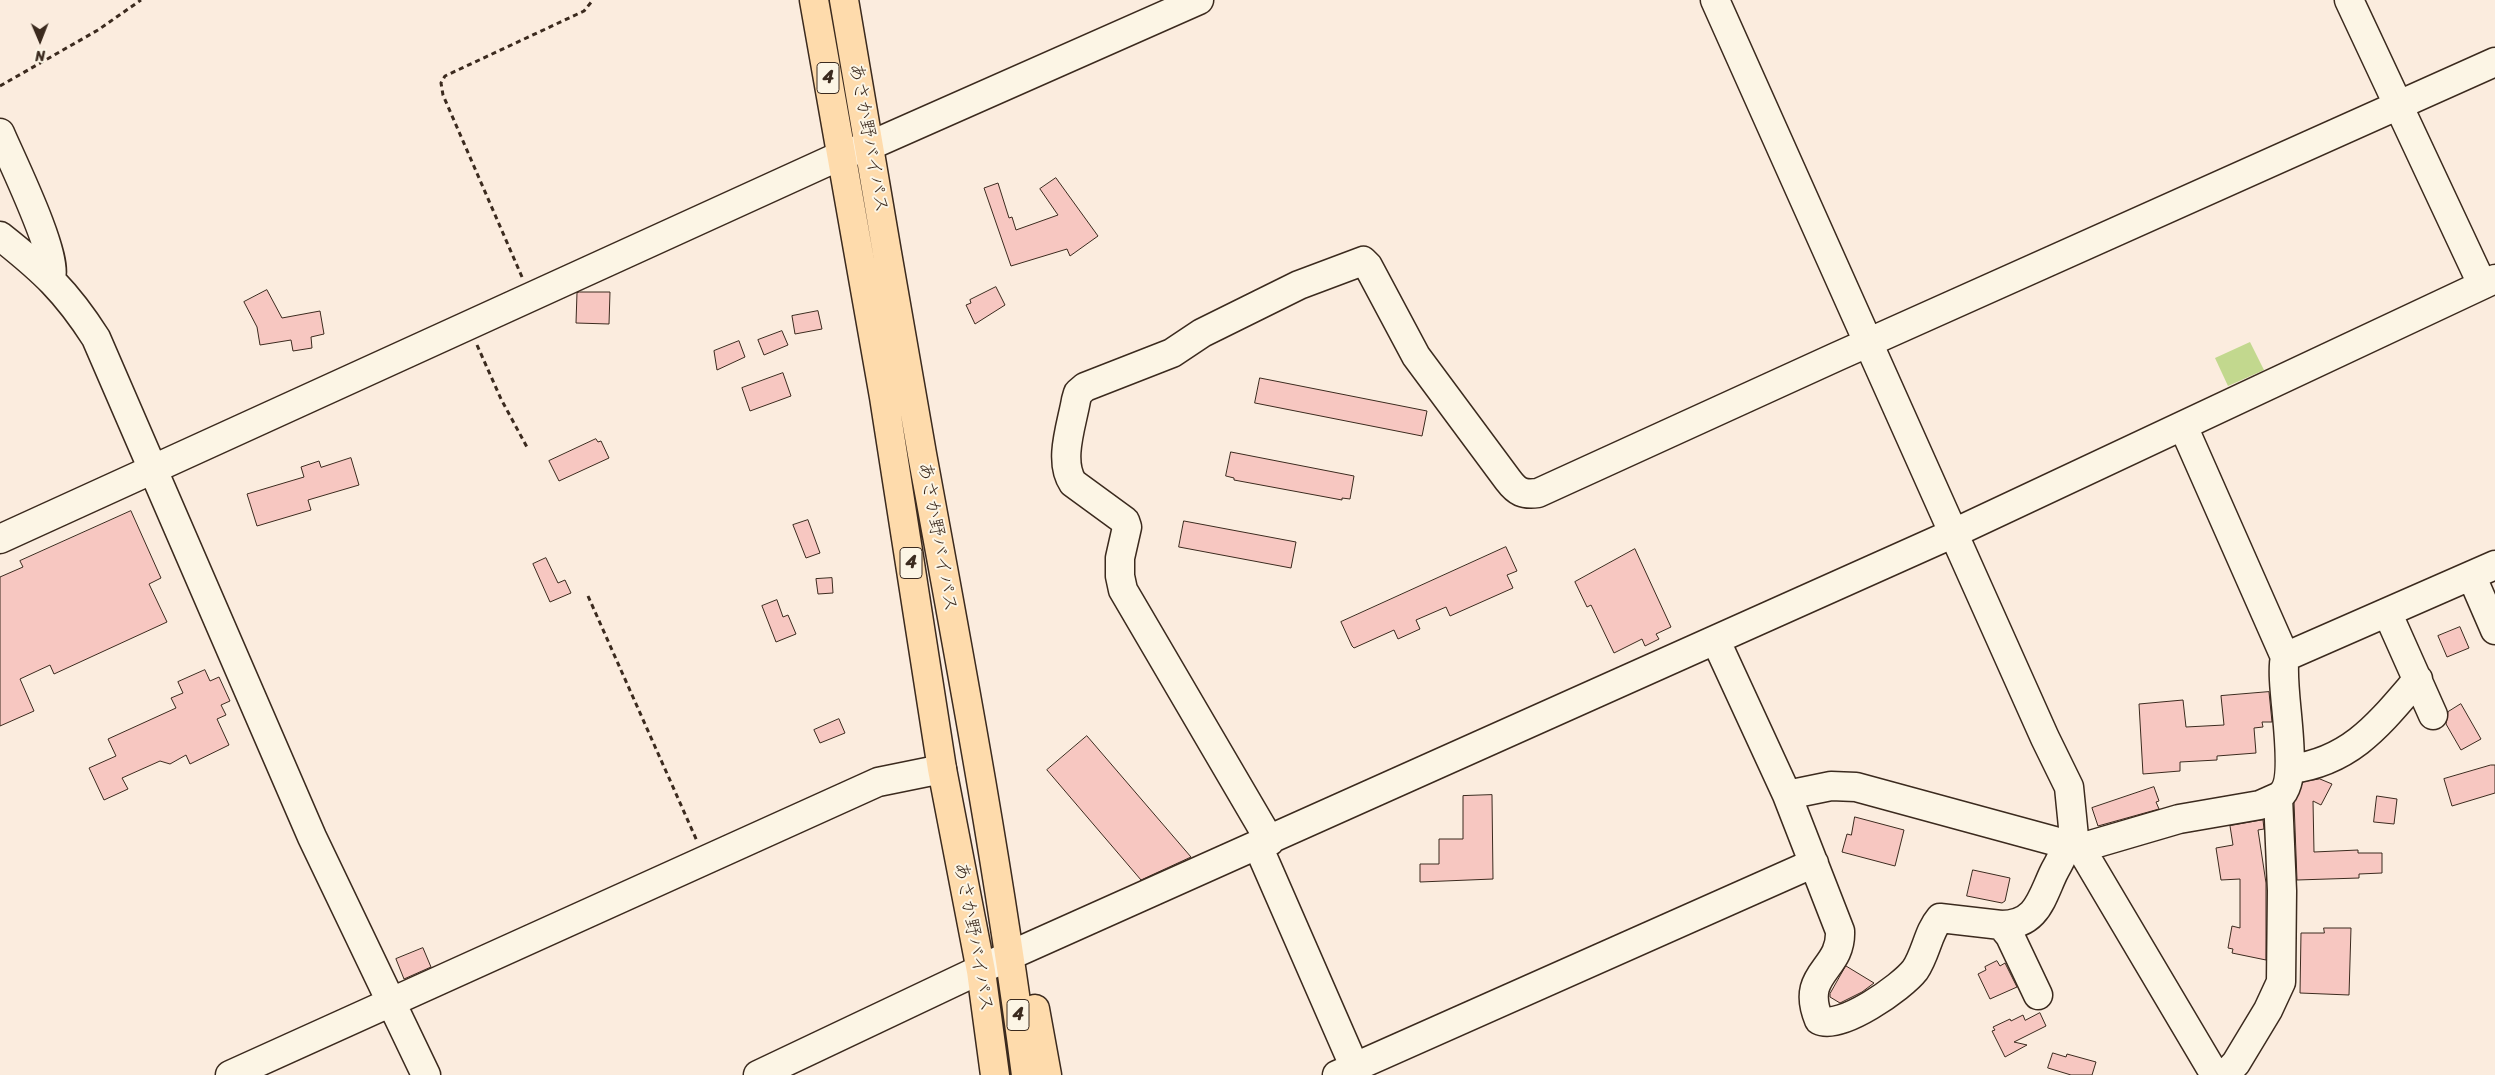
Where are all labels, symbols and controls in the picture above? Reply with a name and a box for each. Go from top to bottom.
north arrow [15,15,65,65]
text: N [35,43,45,68]
street label: あさか野バイパス [844,61,892,215]
road number: 4 [817,62,839,94]
street label: あさか野バイパス [913,460,961,614]
road number: 4 [900,548,922,578]
street label: あさか野バイパス [949,860,997,1014]
road number: 4 [1007,1000,1029,1030]

